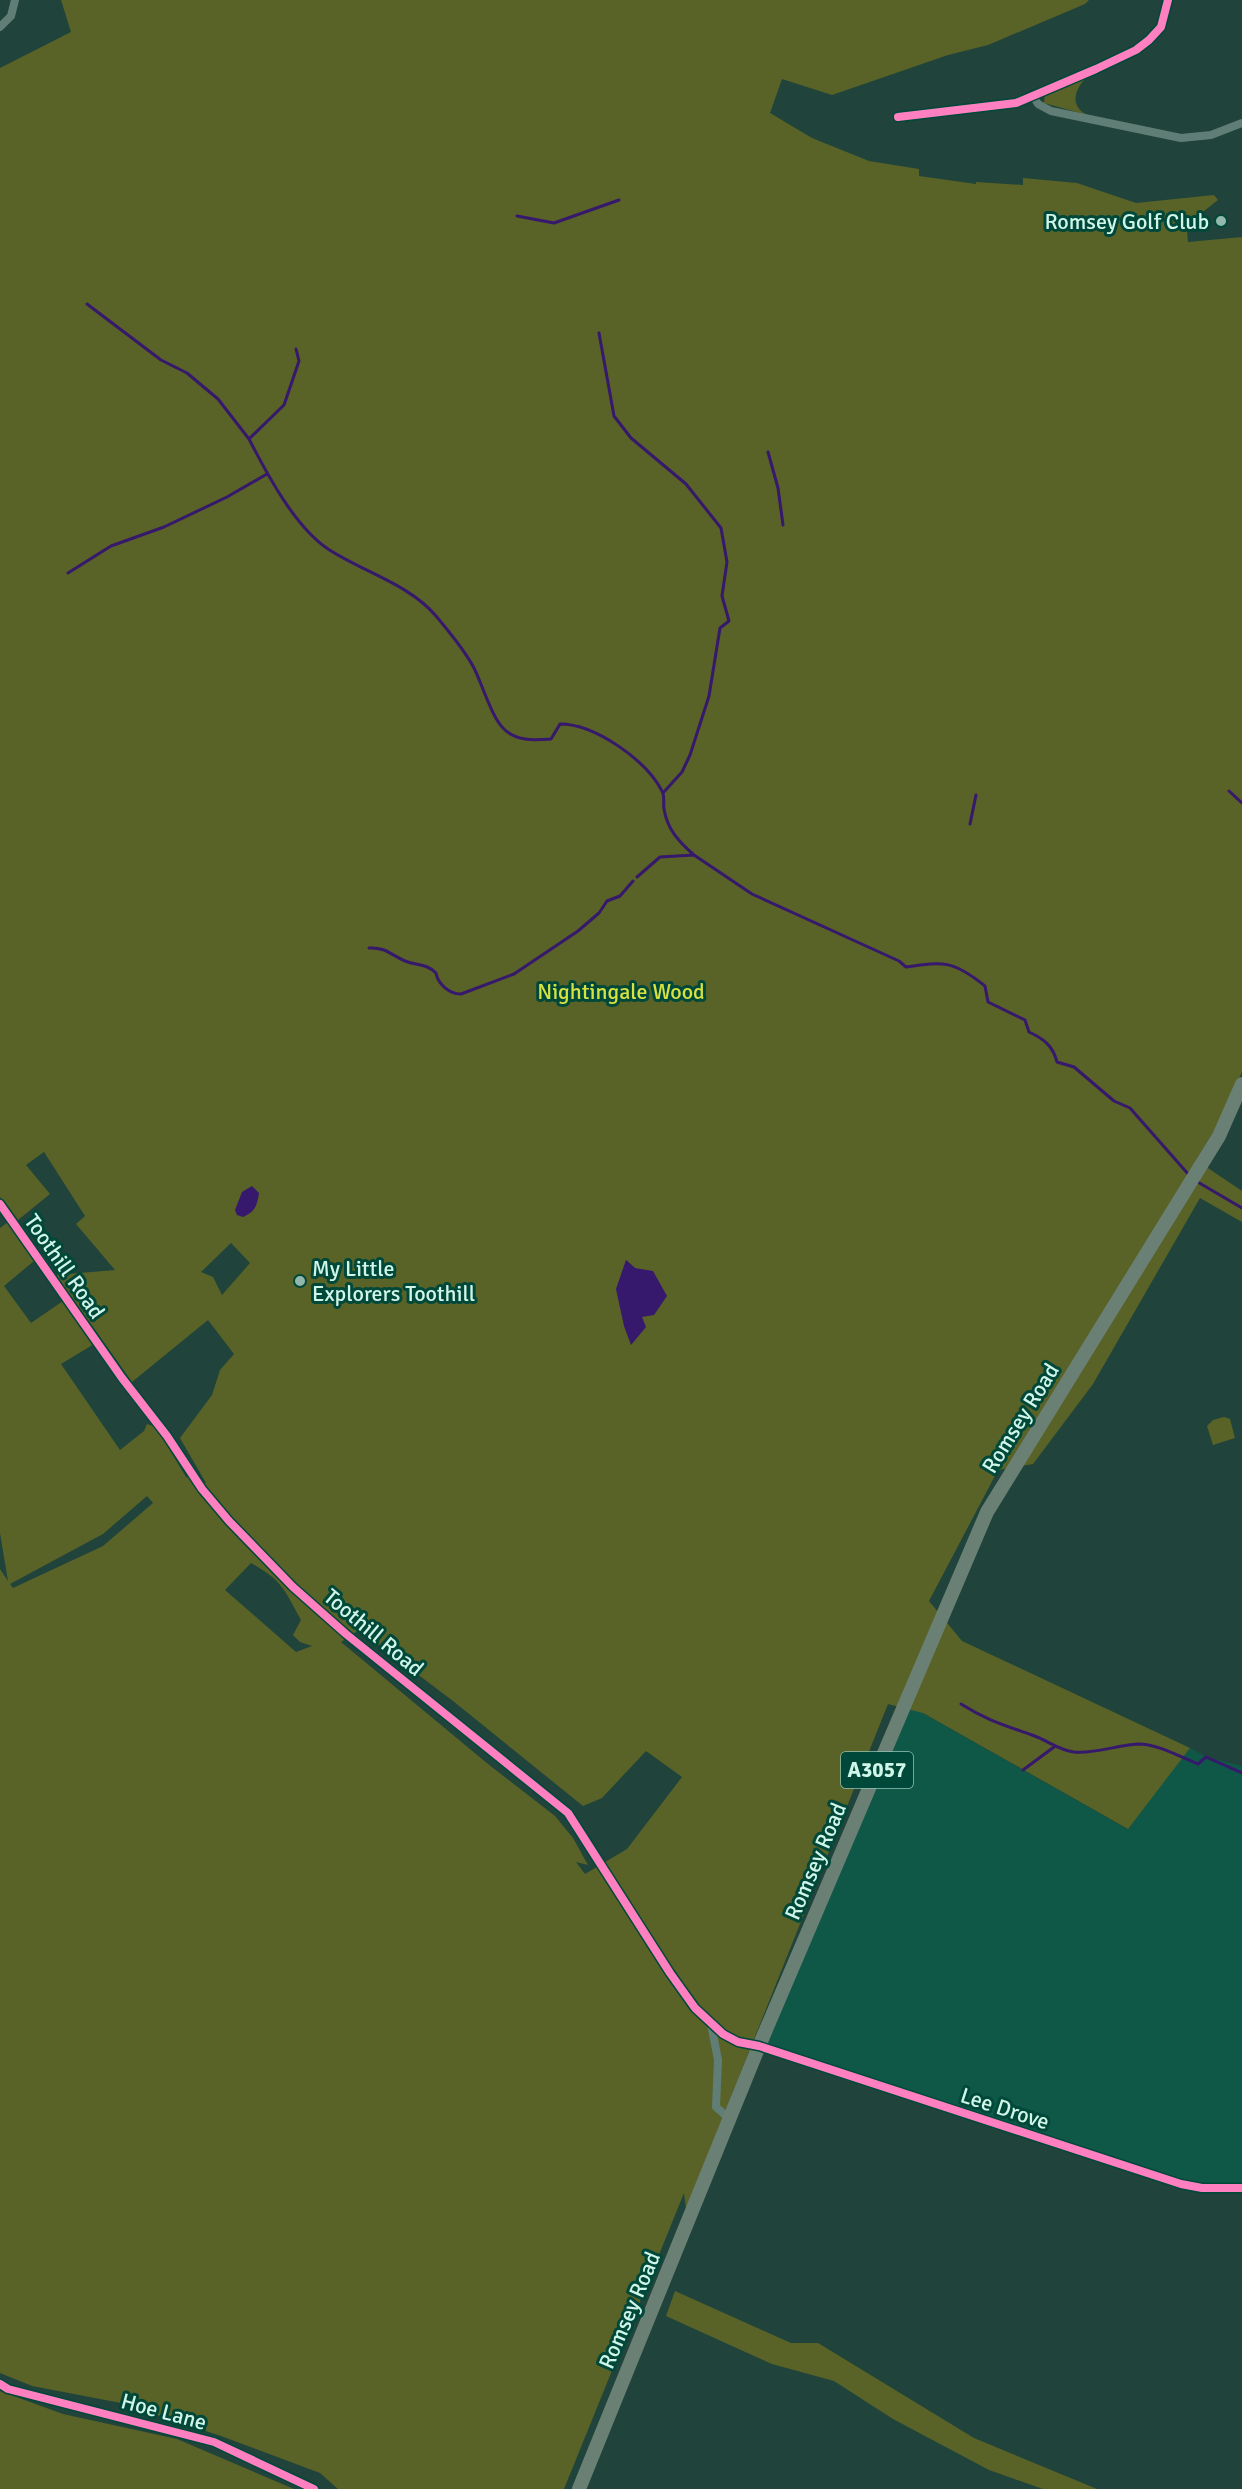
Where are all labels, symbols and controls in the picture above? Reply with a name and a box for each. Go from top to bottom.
place label: Romsey Golf Club [1044,208,1209,235]
marker: Romsey Golf Club [1214,214,1228,228]
park label: Nightingale Wood [537,978,705,1005]
street label: Toothill Road [19,1209,111,1324]
place label: My Little Explorers Toothill [312,1255,475,1307]
marker: My Little Explorers Toothill [293,1274,307,1288]
street label: Romsey Road [976,1358,1065,1478]
street label: Toothill Road [318,1583,429,1682]
road number: A3057 [841,1752,913,1788]
street label: Romsey Road [779,1799,852,1924]
street label: Lee Drove [957,2081,1053,2135]
street label: Romsey Road [593,2248,666,2373]
street label: Hoe Lane [118,2387,210,2436]

